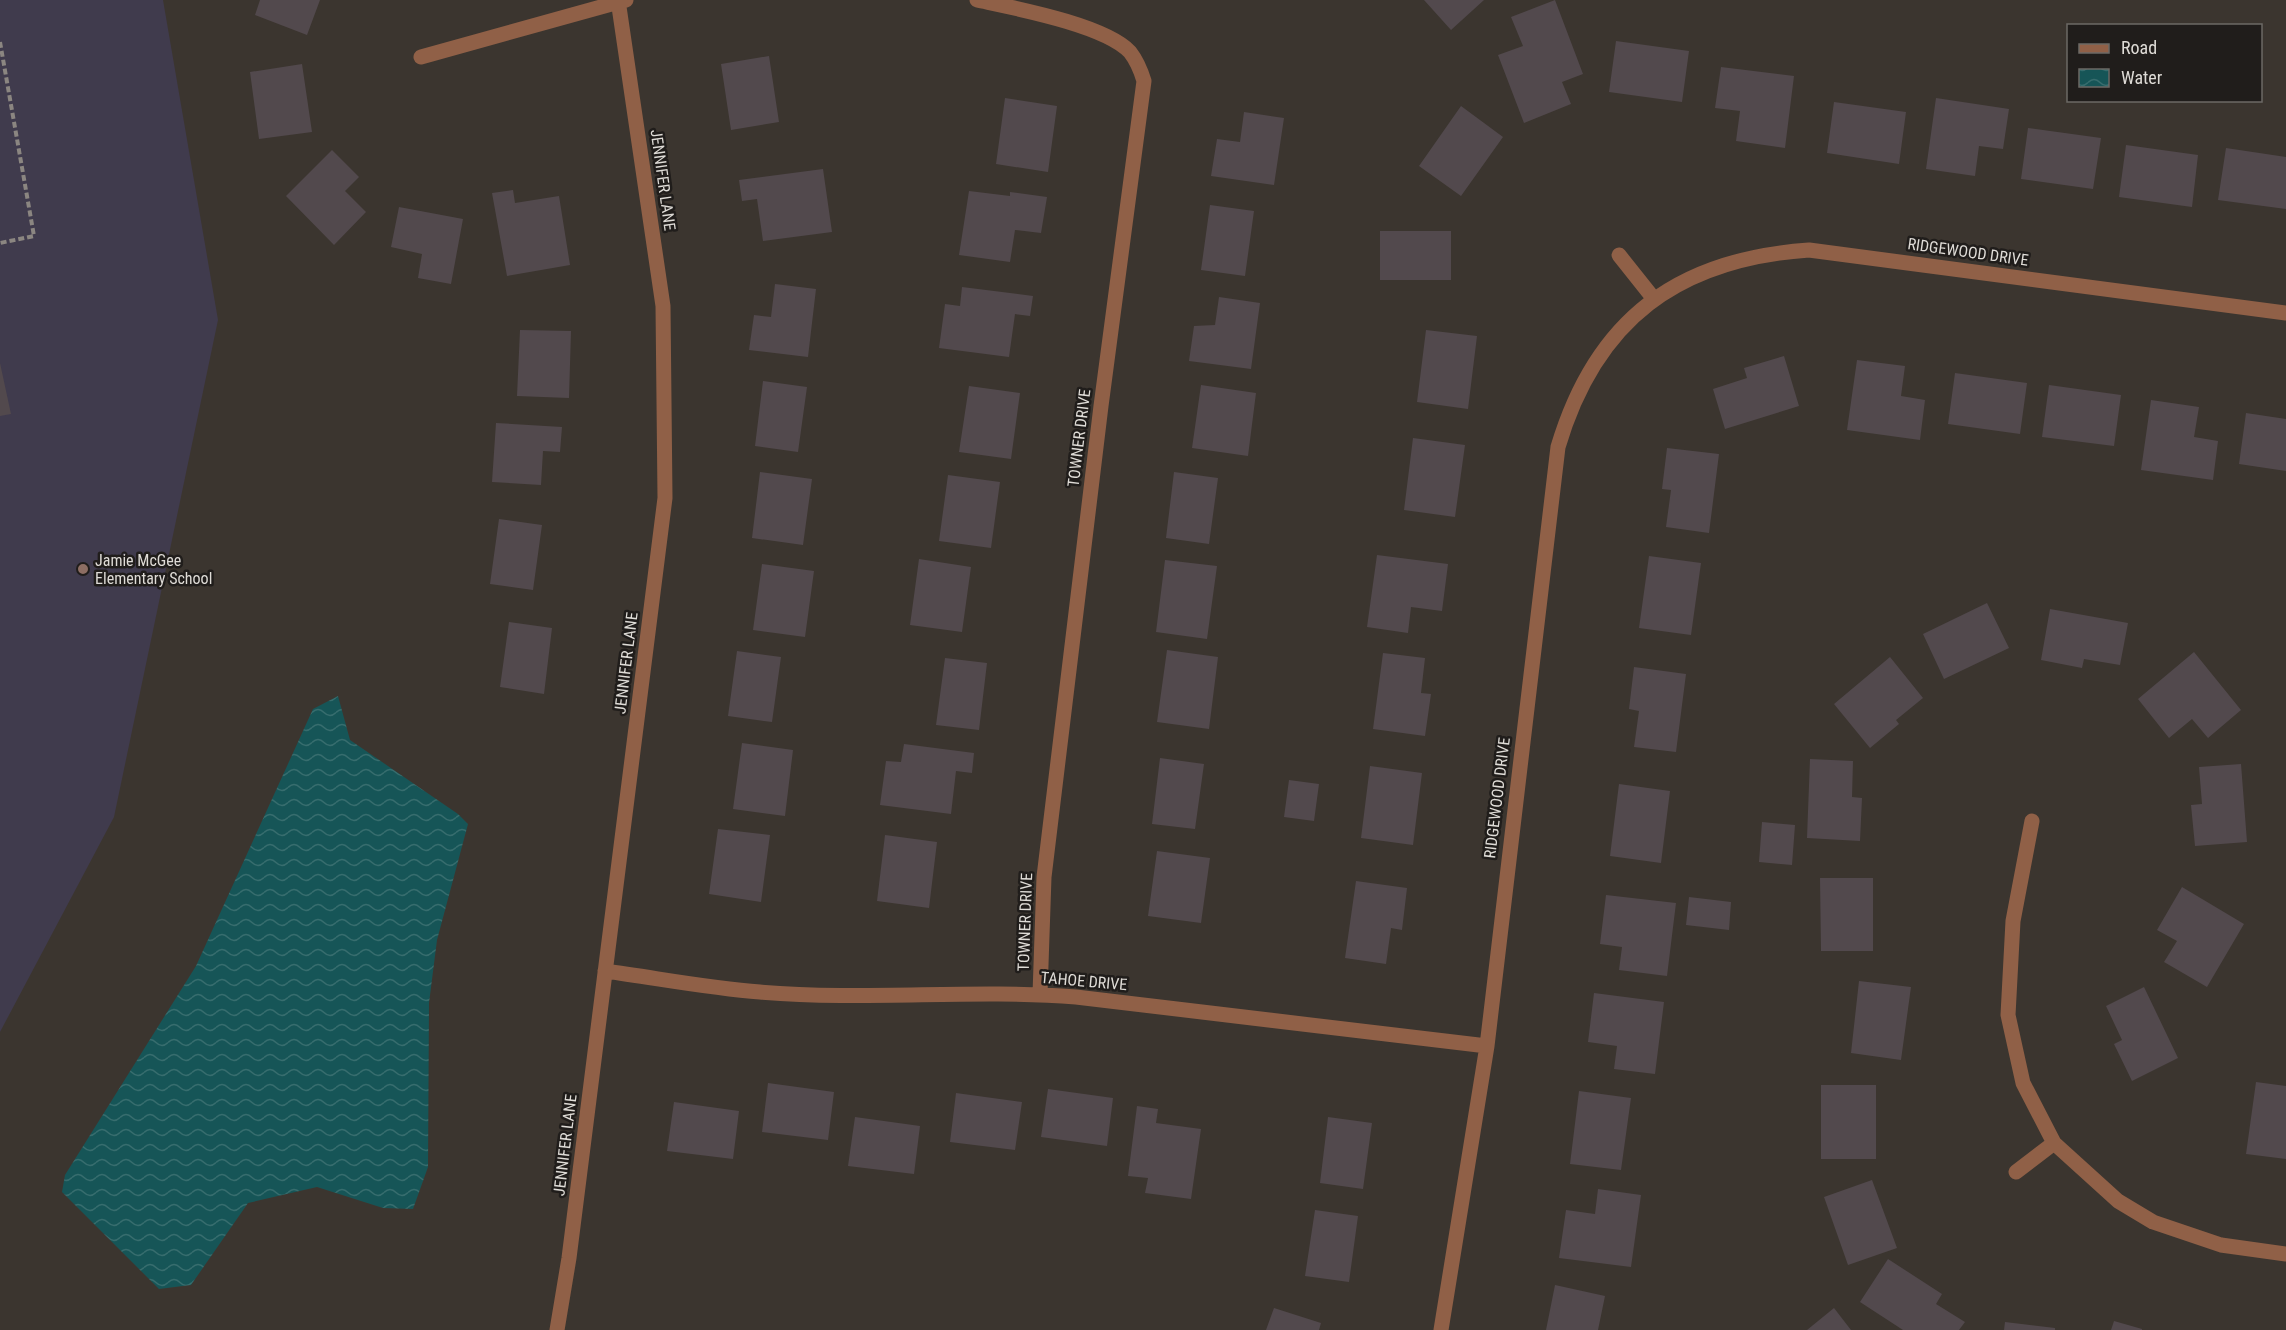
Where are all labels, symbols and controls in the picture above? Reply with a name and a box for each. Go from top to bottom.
legend [2067,24,2262,102]
text: Road [2121,37,2157,58]
text: Water [2121,67,2163,88]
street label: JENNIFER LANE [646,128,680,232]
street label: RIDGEWOOD DRIVE [1906,234,2030,270]
street label: TOWNER DRIVE [1064,388,1094,488]
place label: Jamie McGee Elementary School [95,551,212,588]
marker: Jamie McGee Elementary School [76,562,90,576]
street label: JENNIFER LANE [610,611,642,715]
street label: RIDGEWOOD DRIVE [1480,736,1514,860]
street label: TOWNER DRIVE [1014,872,1036,972]
street label: TAHOE DRIVE [1040,968,1128,994]
street label: JENNIFER LANE [549,1093,581,1197]

